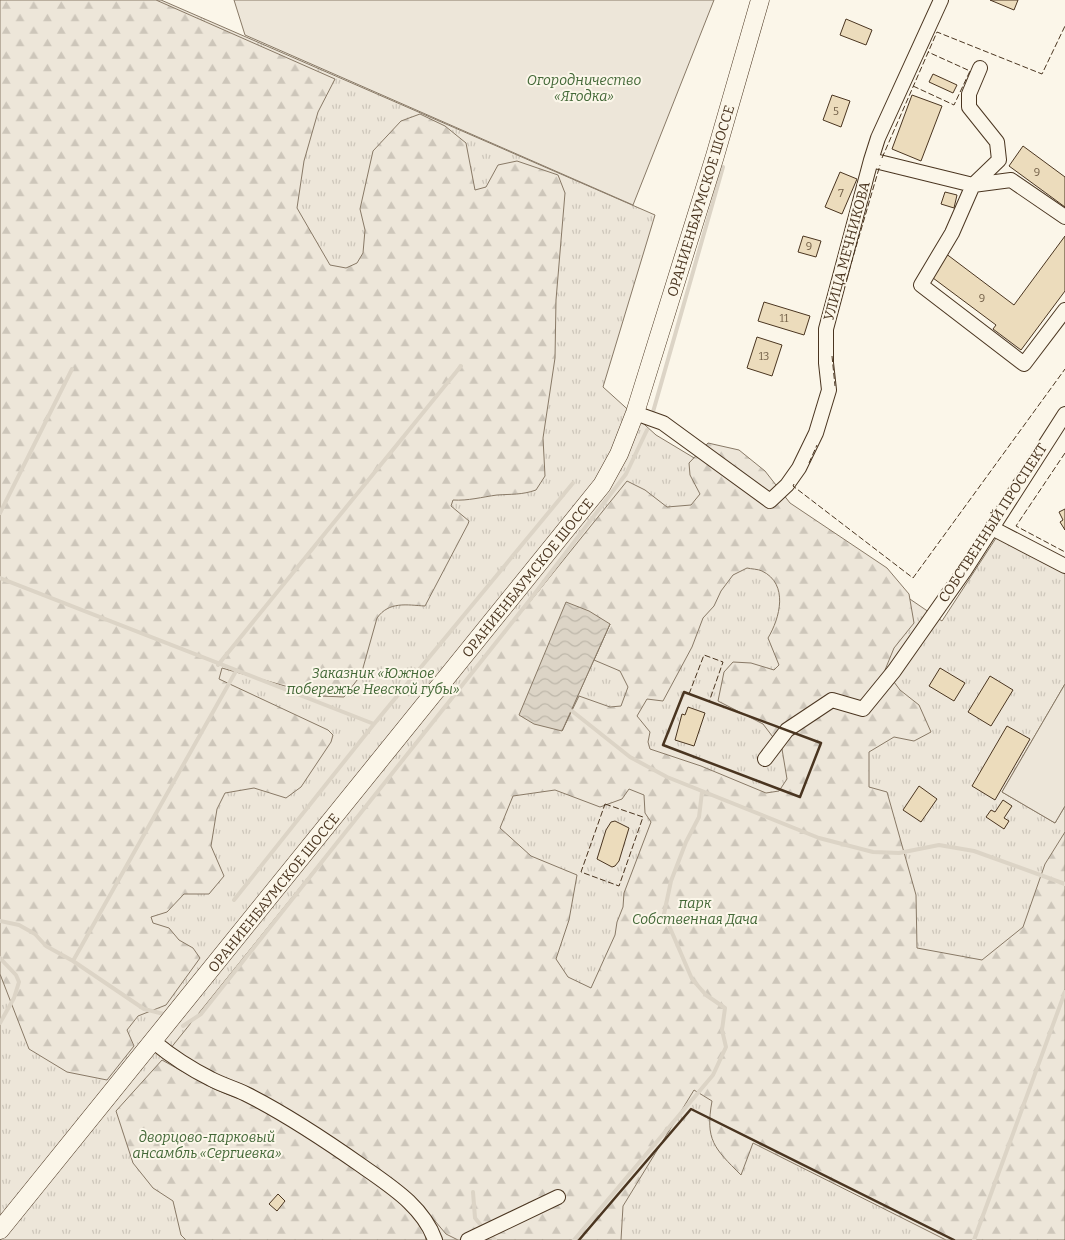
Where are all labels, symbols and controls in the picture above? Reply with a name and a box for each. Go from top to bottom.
park label: Огородничество «Ягодка» [527,72,641,105]
street label: ОРАНИЕНБАУМСКОЕ ШОССЕ [664,103,738,299]
house number: 5 [833,105,839,118]
house number: 9 [1034,166,1040,179]
street label: УЛИЦА МЕЧНИКОВА [820,179,874,322]
house number: 7 [838,187,844,200]
house number: 9 [806,240,812,253]
house number: 9 [979,292,985,305]
house number: 11 [780,312,789,325]
house number: 13 [759,350,769,363]
street label: СОБСТВЕННЫЙ ПРОСПЕКТ [934,440,1051,606]
street label: ОРАНИЕНБАУМСКОЕ ШОССЕ [459,495,597,661]
park label: Заказник «Южное побережье Невской губы» [285,665,460,698]
street label: ОРАНИЕНБАУМСКОЕ ШОССЕ [205,810,343,976]
park label: парк Собственная Дача [632,895,758,928]
park label: дворцово-парковый ансамбль «Сергиевка» [133,1129,281,1162]

